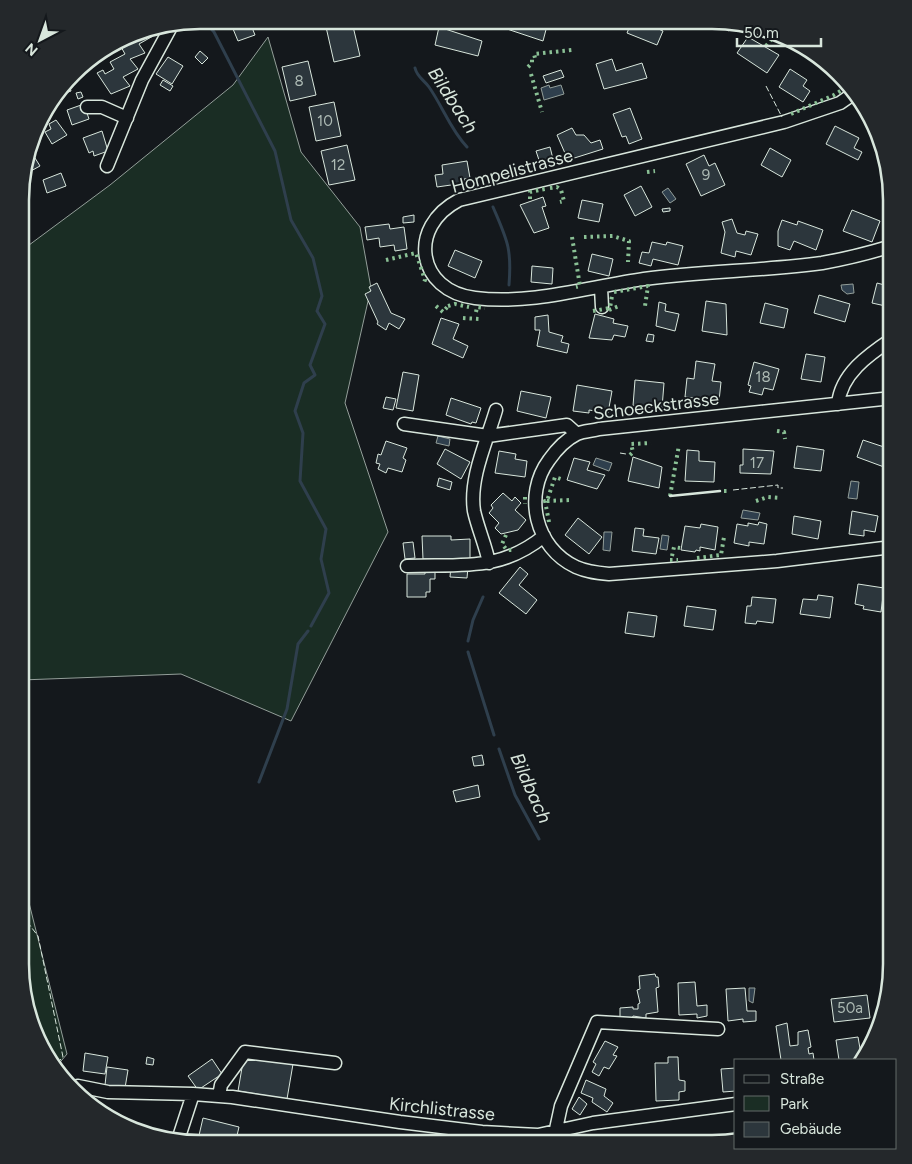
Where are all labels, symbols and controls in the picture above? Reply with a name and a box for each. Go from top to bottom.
north arrow [15,15,65,65]
scale bar [737,15,821,47]
text: 50 m [744,24,779,42]
text: N [22,39,41,59]
water label: Bildbach [423,62,483,138]
house number: 8 [294,72,304,90]
house number: 10 [317,112,333,130]
street label: Hompelistrasse [449,144,575,198]
house number: 12 [331,156,345,174]
house number: 9 [702,166,710,184]
house number: 18 [755,368,771,386]
street label: Schoeckstrasse [592,387,720,425]
house number: 17 [750,454,764,472]
water label: Bildbach [505,749,557,827]
house number: 50a [837,999,863,1017]
legend [734,1059,897,1149]
text: Straße [780,1070,824,1088]
street label: Kirchlistrasse [388,1093,496,1126]
text: Park [780,1095,809,1113]
text: Gebäude [780,1120,841,1138]

